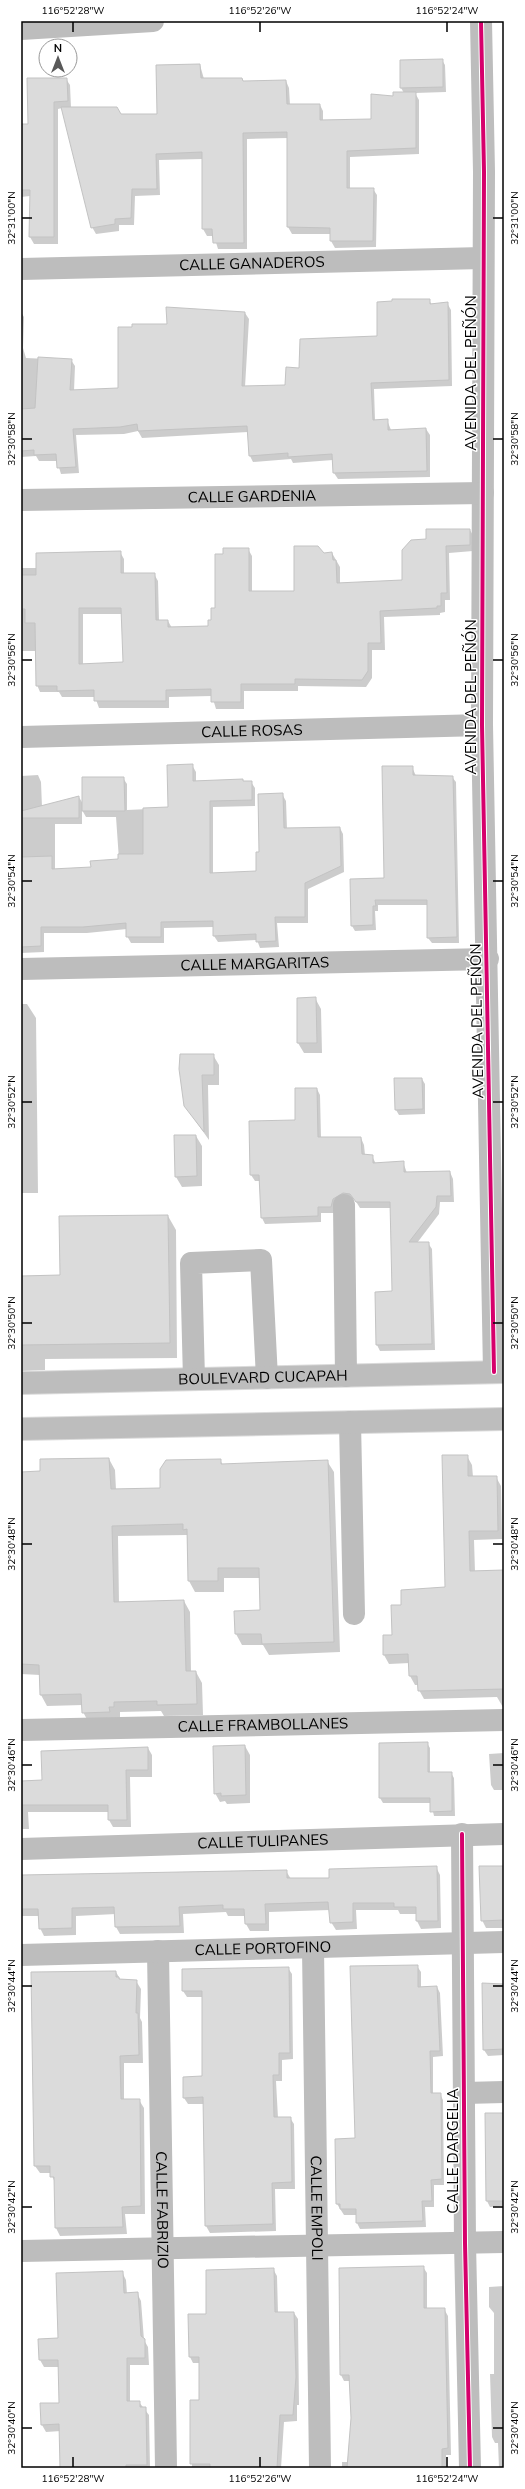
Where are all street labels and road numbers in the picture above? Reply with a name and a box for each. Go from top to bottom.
street label: CALLE GANADEROS [179,252,325,274]
street label: AVENIDA DEL PEÑÓN [461,295,480,451]
street label: CALLE GARDENIA [187,486,316,506]
street label: AVENIDA DEL PEÑÓN [461,619,480,775]
street label: CALLE ROSAS [201,720,303,741]
street label: AVENIDA DEL PEÑÓN [466,943,487,1099]
street label: CALLE MARGARITAS [180,952,330,975]
street label: BOULEVARD CUCAPAH [178,1366,348,1388]
street label: CALLE FRAMBOLLANES [177,1713,349,1736]
street label: CALLE TULIPANES [197,1829,329,1853]
street label: CALLE PORTOFINO [194,1937,331,1959]
street label: CALLE DARGELIA [443,2088,462,2214]
street label: CALLE FABRIZIO [152,2151,173,2269]
street label: CALLE EMPOLI [307,2155,327,2261]

